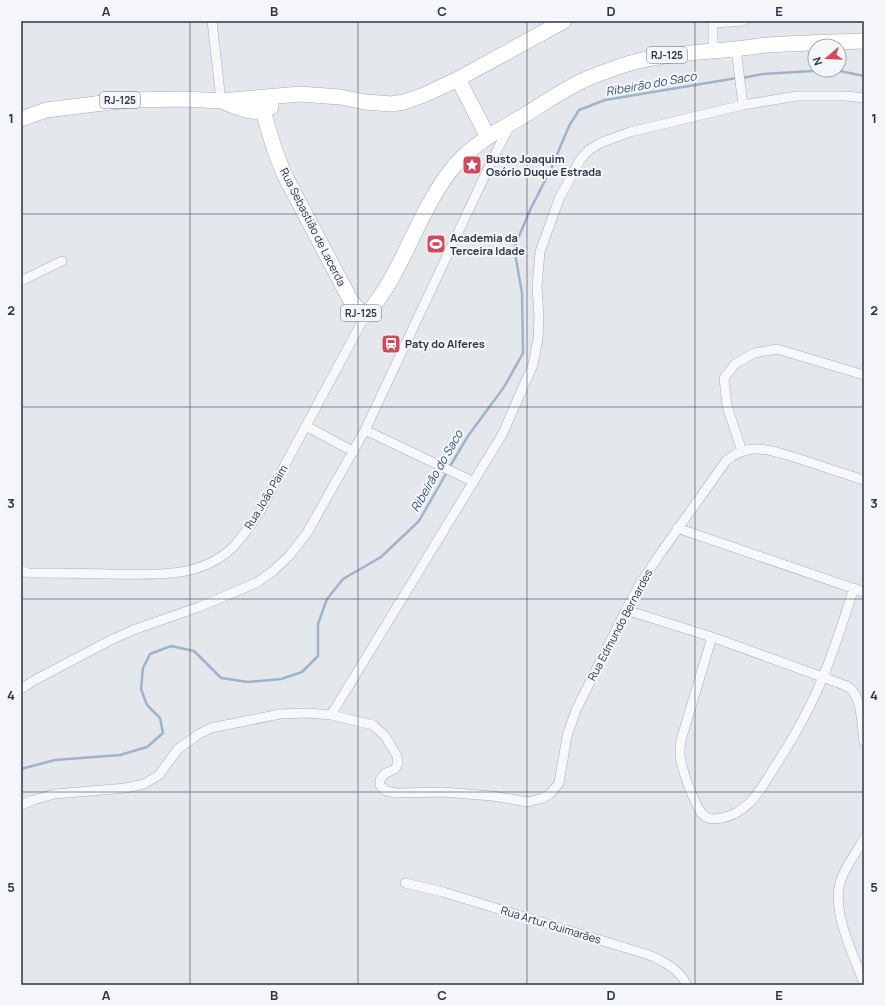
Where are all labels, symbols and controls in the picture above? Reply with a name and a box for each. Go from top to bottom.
text: A [102,2,111,20]
text: B [270,2,278,20]
text: C [437,2,447,20]
text: D [606,2,616,20]
text: E [775,2,783,20]
north arrow [807,38,847,78]
road number: RJ-125 [647,47,687,63]
text: N [809,55,825,68]
water label: Ribeirão do Saco [604,67,698,100]
road number: RJ-125 [100,92,140,108]
text: 1 [8,109,14,127]
text: 1 [871,109,877,127]
place label: Busto Joaquim Osório Duque Estrada [486,151,601,179]
place icon: Busto Joaquim Osório Duque Estrada [461,154,483,176]
street label: Rua Sebastião de Lacerda [277,165,350,288]
place label: Academia da Terceira Idade [450,230,525,258]
sports icon: Academia da Terceira Idade [425,233,447,255]
text: 2 [7,301,15,319]
text: 2 [870,301,878,319]
road number: RJ-125 [341,305,381,321]
station icon: Paty do Alferes [380,333,402,355]
place label: Paty do Alferes [405,336,485,351]
water label: Ribeirão do Saco [406,426,467,515]
street label: Rua João Paim [240,462,291,532]
text: 3 [7,494,15,512]
text: 3 [870,494,878,512]
street label: Rua Edmundo Bernardes [584,566,656,683]
text: 4 [7,686,15,704]
text: 4 [870,686,878,704]
text: 5 [7,878,15,896]
text: 5 [870,878,878,896]
street label: Rua Artur Guimarães [499,902,603,947]
text: A [102,986,111,1004]
text: B [270,986,278,1004]
text: C [437,986,447,1004]
text: D [606,986,616,1004]
text: E [775,986,783,1004]

